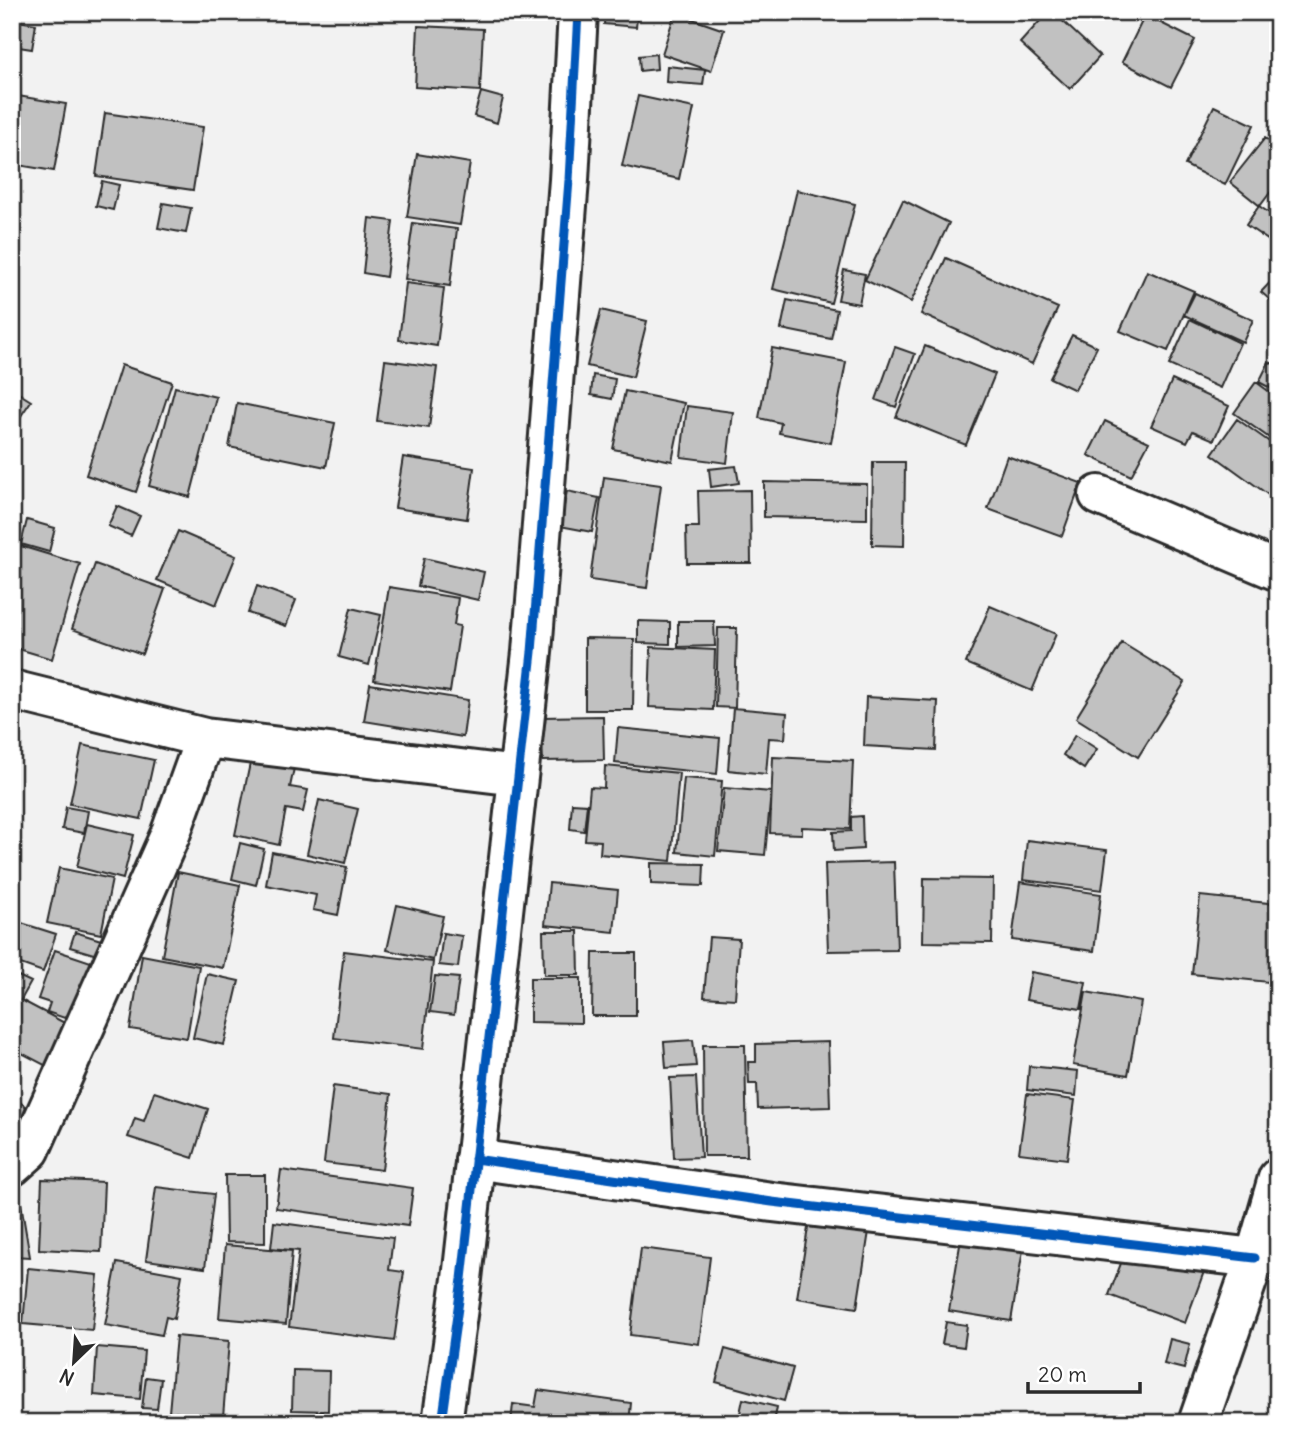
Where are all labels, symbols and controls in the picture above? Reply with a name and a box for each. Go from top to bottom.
north arrow [38,1326,108,1396]
scale bar [1028,1351,1140,1395]
text: 20 m [1038,1361,1087,1388]
text: N [56,1364,78,1391]

